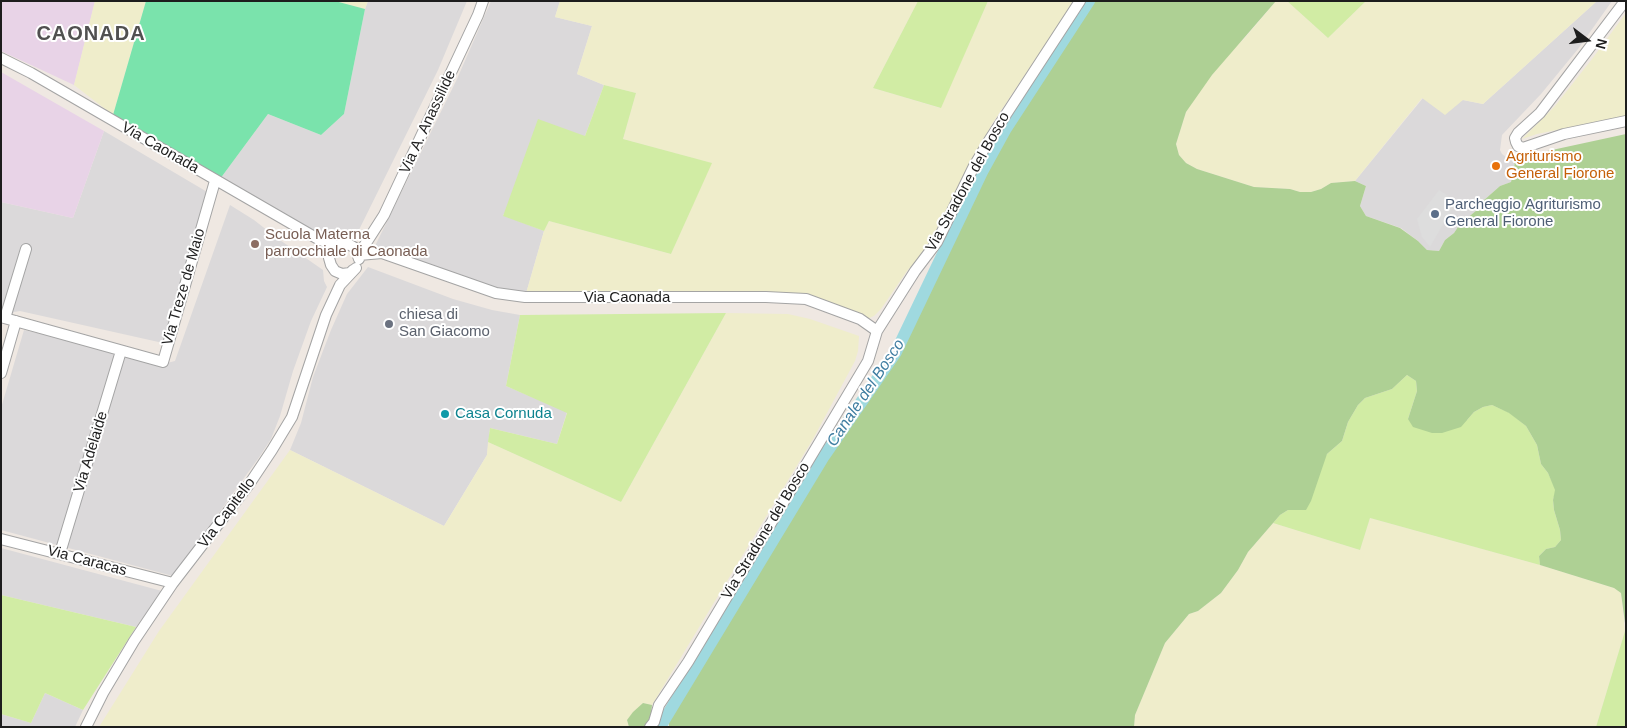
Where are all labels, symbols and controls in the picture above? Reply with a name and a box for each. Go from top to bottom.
north arrow [1562,15,1612,65]
district label: CAONADA [36,22,146,46]
text: N [1592,37,1611,51]
street label: Via A. Anassilide [396,67,460,177]
street label: Via Stradone del Bosco [922,109,1014,255]
street label: Via Caonada [118,119,202,177]
place label: Agriturismo General Fiorone [1506,148,1614,183]
marker: Agriturismo General Fiorone [1490,160,1502,172]
place label: Parcheggio Agriturismo General Fiorone [1445,196,1601,231]
marker: Parcheggio Agriturismo General Fiorone [1429,208,1441,220]
street label: Via Treze de Maio [159,226,209,348]
place label: Scuola Materna parrocchiale di Caonada [265,226,428,261]
marker: Scuola Materna parrocchiale di Caonada [249,238,261,250]
street label: Via Caonada [584,289,670,307]
place label: chiesa di San Giacomo [399,306,490,341]
marker: chiesa di San Giacomo [383,318,395,330]
water label: Canale del Bosco [823,336,909,450]
place label: Casa Cornuda [455,405,552,423]
marker: Casa Cornuda [439,408,451,420]
street label: Via Adelaide [70,409,112,495]
street label: Via Stradone del Bosco [718,459,814,603]
street label: Via Capitello [195,474,259,552]
street label: Via Caracas [45,542,129,580]

